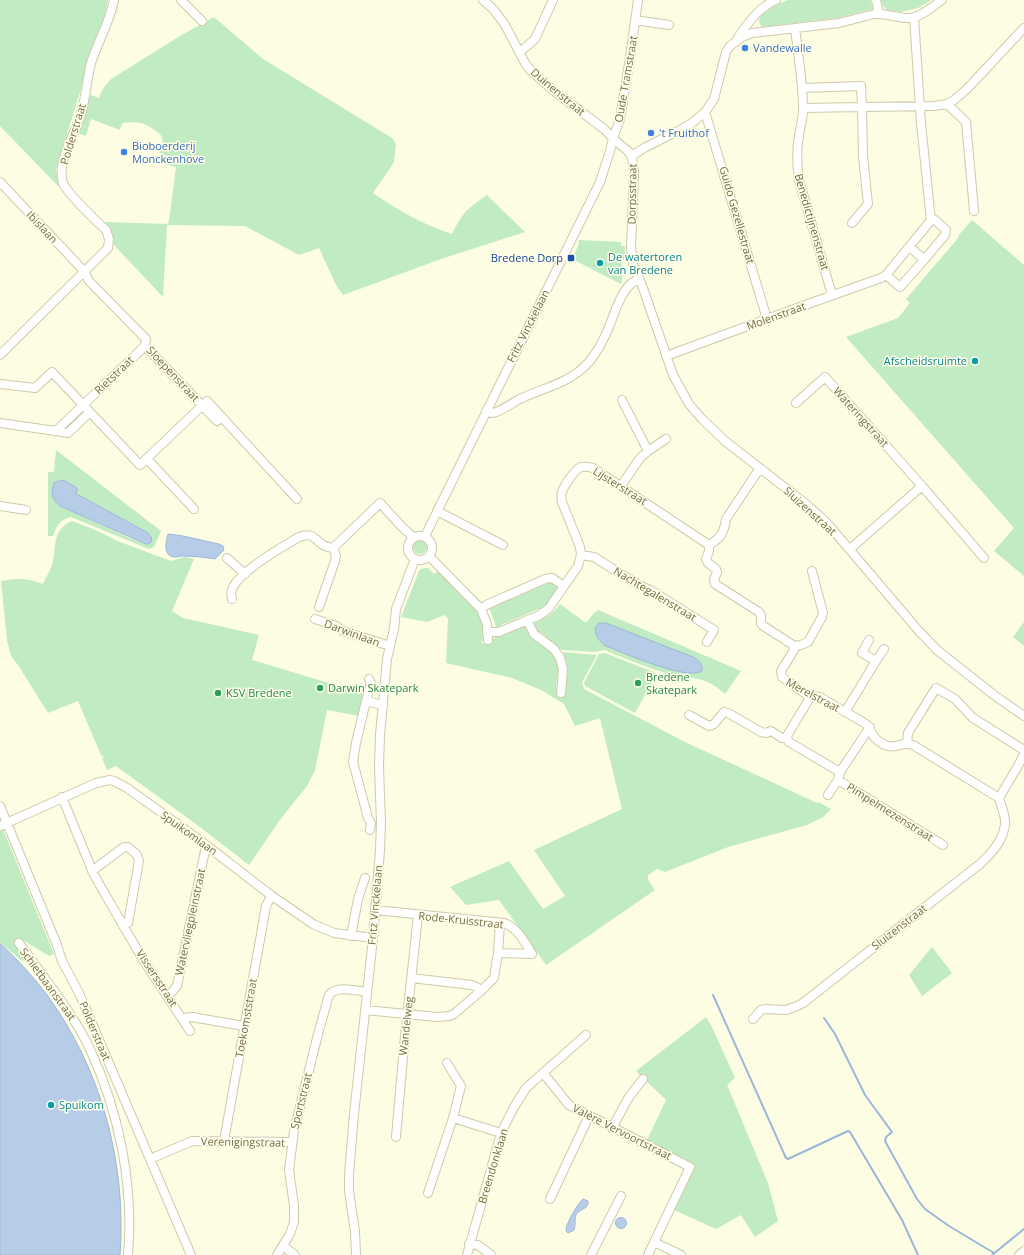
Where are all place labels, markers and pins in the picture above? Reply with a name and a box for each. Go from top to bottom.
place label: Vandewalle [753,40,812,55]
marker: Vandewalle [740,43,750,53]
place label: 't Fruithof [659,125,710,140]
marker: 't Fruithof [646,128,656,138]
place label: Bioboerderij Monckenhove [132,138,204,166]
marker: Bioboerderij Monckenhove [119,147,129,157]
place label: De watertoren van Bredene [608,249,682,277]
place label: Bredene Dorp [491,250,563,265]
marker: Bredene Dorp [566,253,576,263]
marker: De watertoren van Bredene [595,258,605,268]
place label: Afscheidsruimte [884,353,967,368]
marker: Afscheidsruimte [970,356,980,366]
place label: Bredene Skatepark [646,669,697,697]
marker: Bredene Skatepark [633,678,643,688]
place label: Darwin Skatepark [328,680,419,695]
marker: Darwin Skatepark [315,683,325,693]
place label: KSV Bredene [226,685,292,700]
marker: KSV Bredene [213,688,223,698]
place label: Spuikom [59,1097,104,1112]
marker: Spuikom [46,1100,56,1110]

